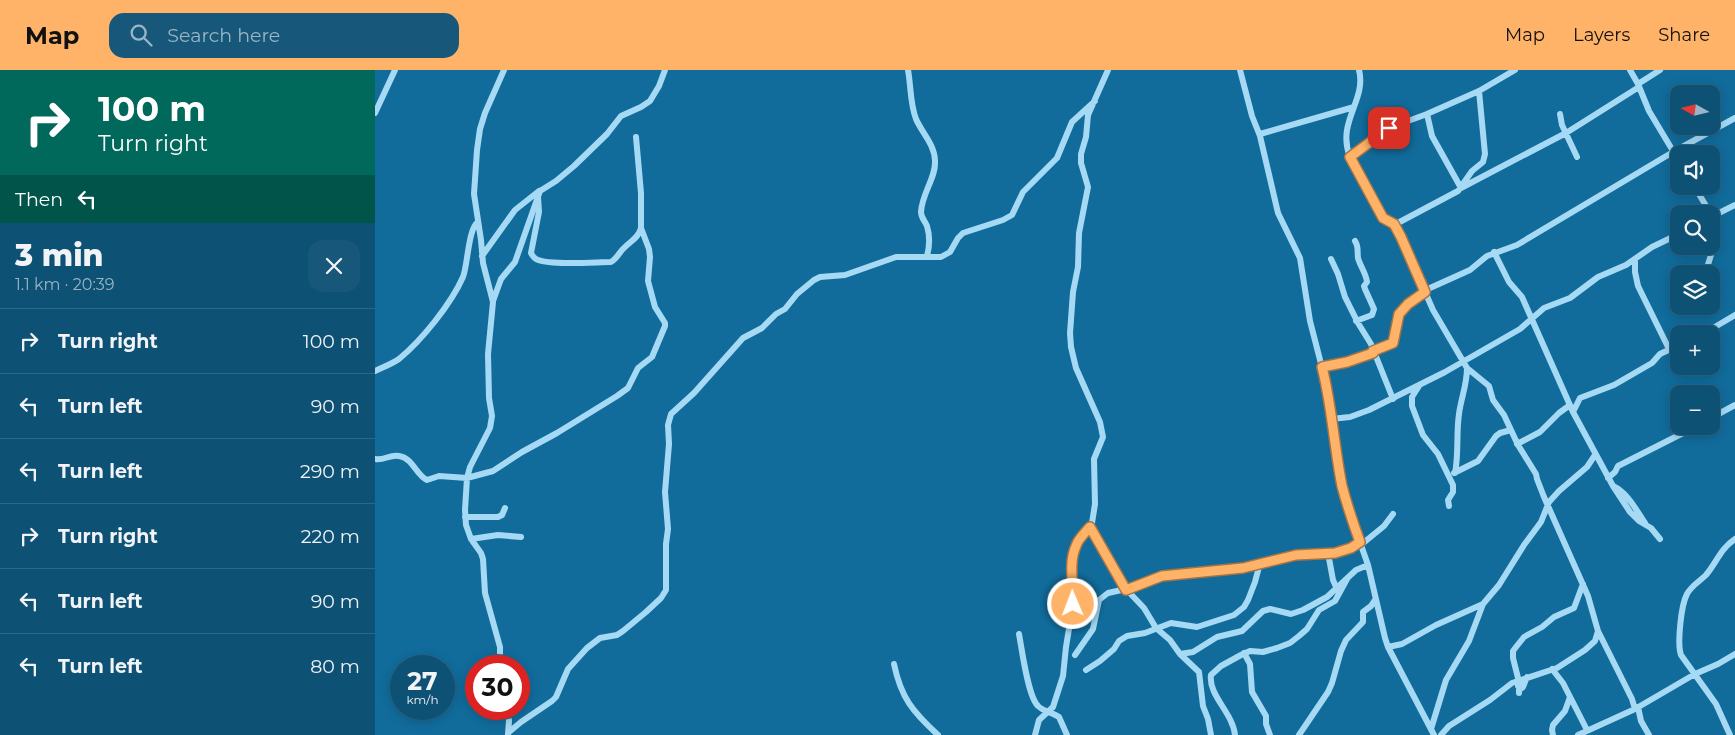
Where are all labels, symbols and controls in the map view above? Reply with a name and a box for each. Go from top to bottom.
search box [109,13,459,58]
text: Map [25,21,79,50]
icon: search [127,21,155,49]
text: Search here [167,24,280,47]
text: Map [1505,24,1545,46]
text: Layers [1573,24,1630,46]
text: Share [1658,24,1710,46]
north arrow [1670,85,1720,135]
map controls [1670,85,1720,435]
text: 100 m [98,87,206,130]
icon: right [15,90,80,155]
pin [1368,107,1410,149]
icon: arrive [1375,114,1403,142]
text: Turn right [98,130,208,157]
button: sound [1670,145,1720,195]
icon: left [73,185,101,213]
text: Then [15,188,63,211]
button: search [1670,205,1720,255]
text: 3 min [15,237,103,274]
button: close [308,240,360,292]
button: layers [1670,265,1720,315]
text: 1.1 km · 20:39 [15,275,115,294]
button: + [1670,325,1720,375]
icon: right [15,327,43,355]
text: Turn right [58,330,158,353]
text: 100 m [303,330,360,353]
button: − [1670,385,1720,435]
icon: left [15,392,43,420]
text: Turn left [58,395,143,418]
text: 90 m [311,395,360,418]
icon: left [15,457,43,485]
text: Turn left [58,460,143,483]
text: 290 m [300,460,360,483]
icon: right [15,522,43,550]
text: Turn right [58,525,158,548]
text: 220 m [301,525,360,548]
position arrow [1046,577,1098,629]
icon: left [15,587,43,615]
text: Turn left [58,590,143,613]
text: 90 m [311,590,360,613]
icon: left [15,652,43,680]
text: Turn left [58,655,143,678]
text: 80 m [310,655,360,678]
speed limit sign: 30 [465,655,530,720]
text: 27 [407,666,438,696]
text: km/h [406,692,439,707]

